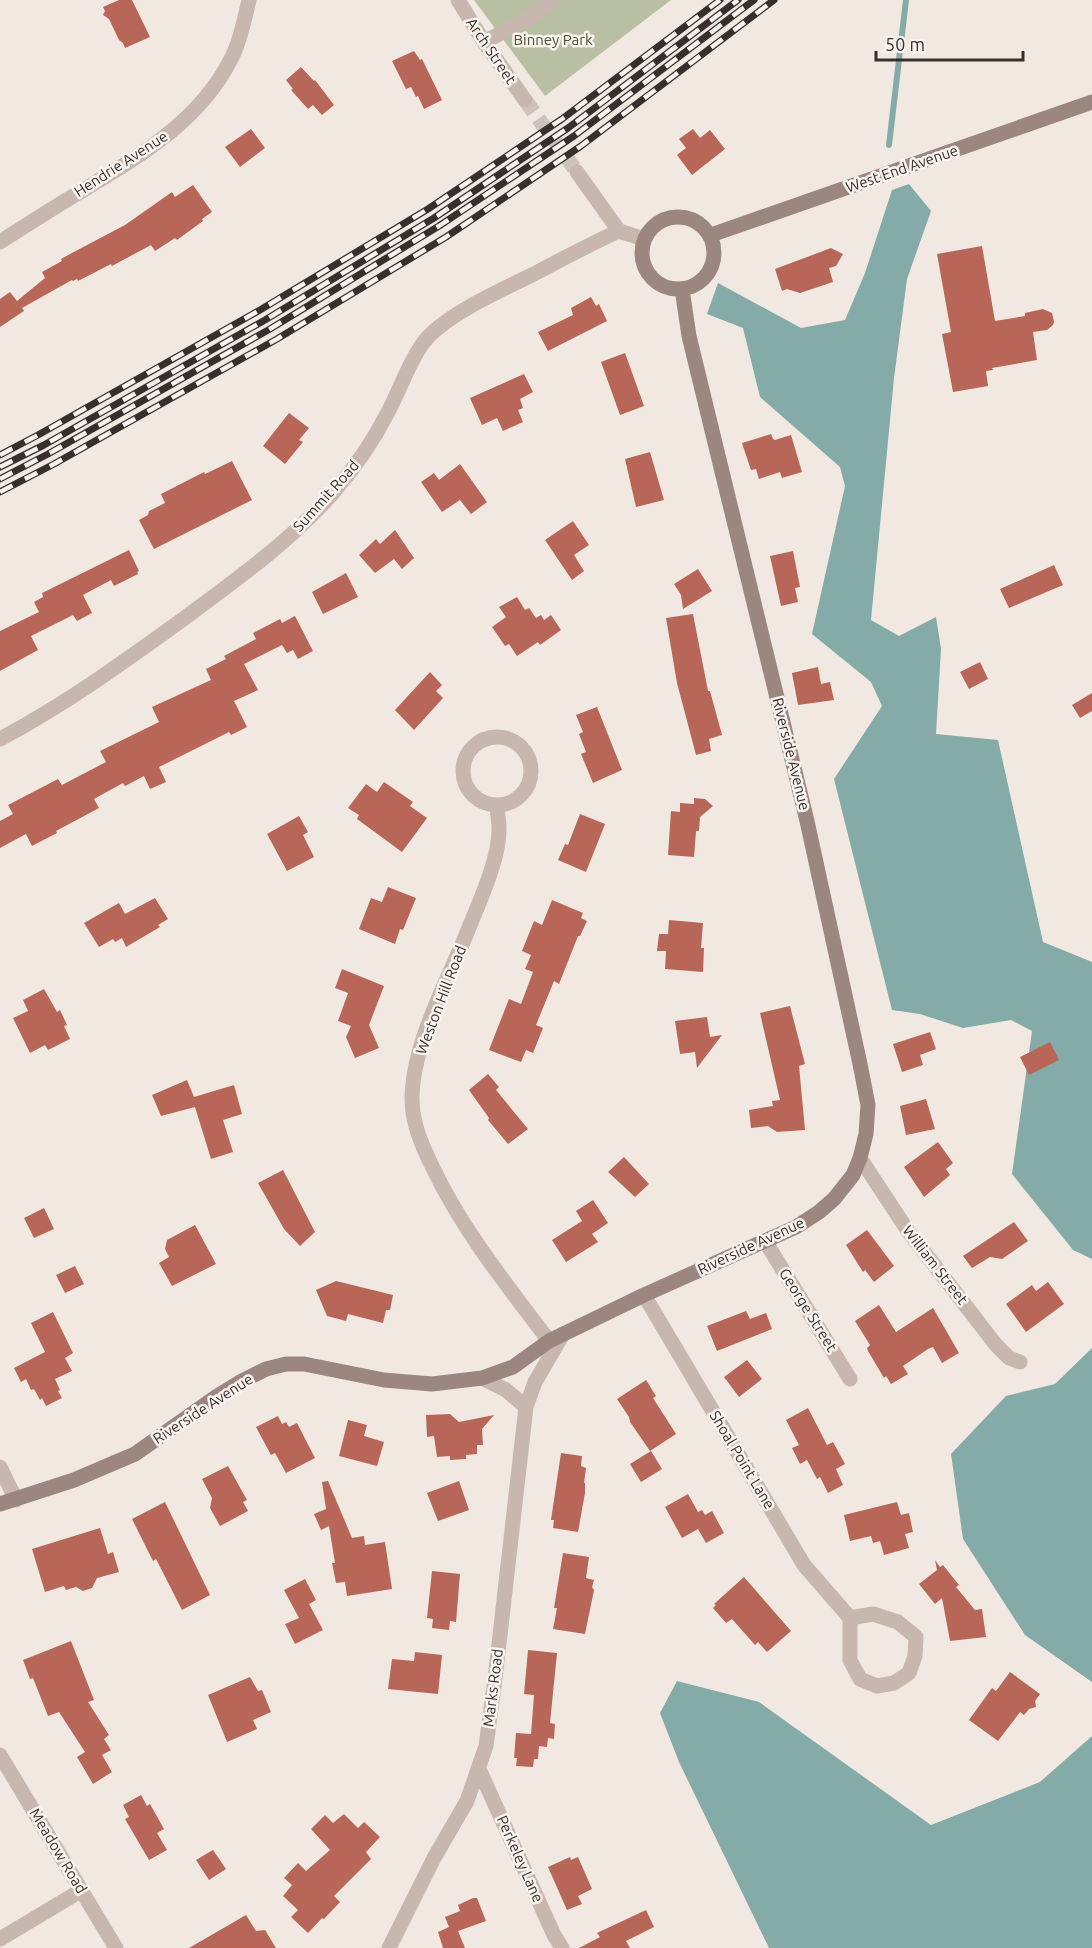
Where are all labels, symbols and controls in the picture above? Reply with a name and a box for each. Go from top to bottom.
street label: Arch Street [463,14,520,87]
scale bar [876,24,1023,62]
park label: Binney Park [513,31,593,48]
text: 50 m [885,34,925,54]
street label: Hendrie Avenue [71,127,171,200]
street label: West End Avenue [844,141,960,196]
street label: Summit Road [289,457,362,535]
street label: Riverside Avenue [769,696,814,812]
street label: Weston Hill Road [412,943,469,1057]
street label: Riverside Avenue [695,1213,807,1278]
street label: William Street [899,1222,971,1308]
street label: George Street [776,1265,841,1355]
street label: Riverside Avenue [150,1370,256,1447]
street label: Shoal Point Lane [706,1408,778,1512]
street label: Marks Road [479,1648,506,1728]
street label: Meadow Road [26,1805,90,1896]
street label: Perkeley Lane [494,1813,547,1905]

